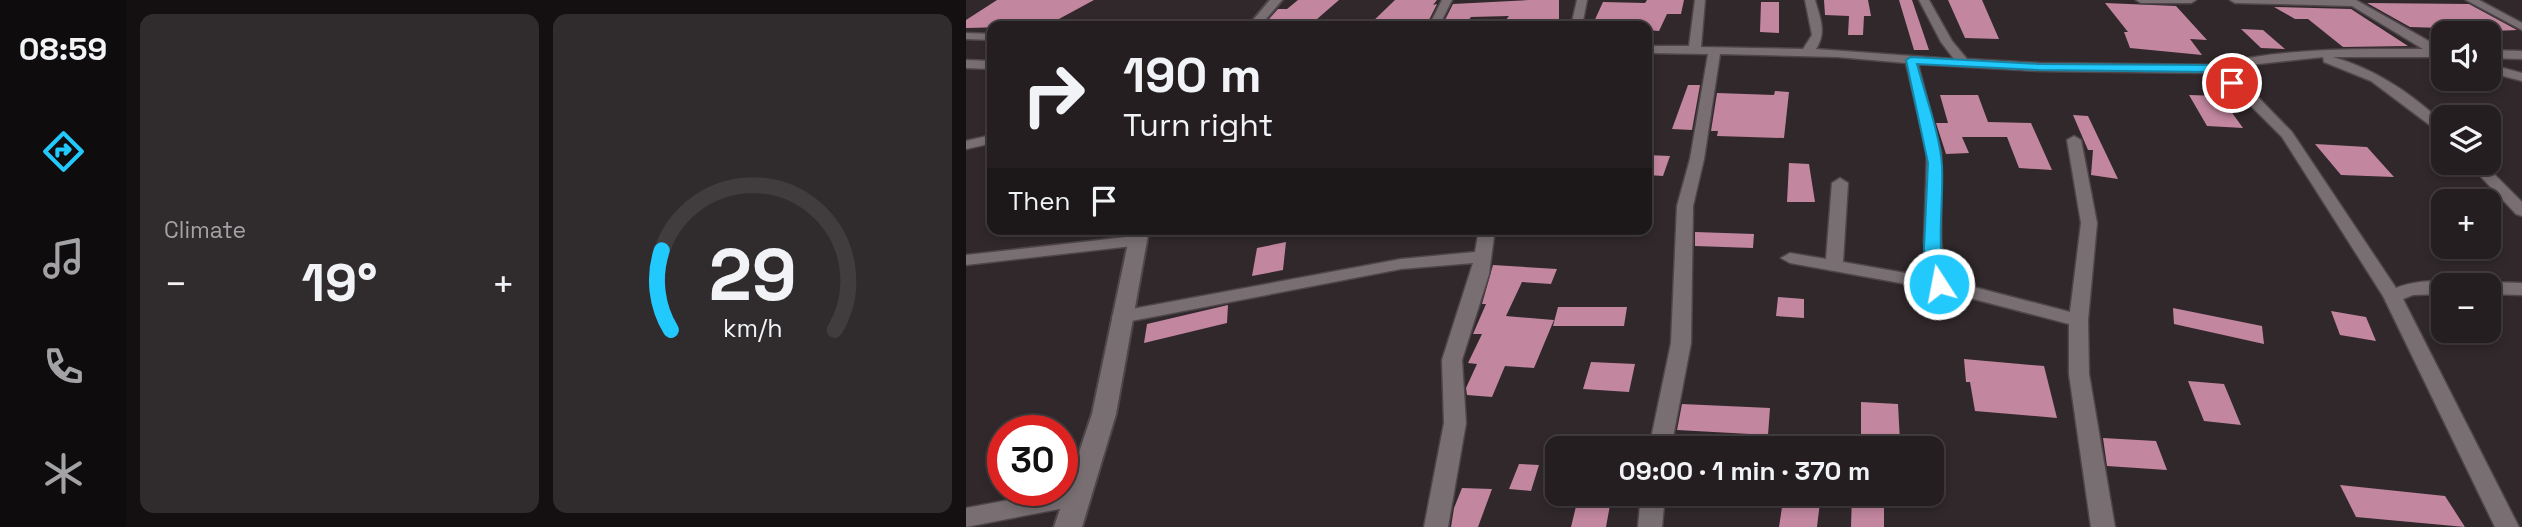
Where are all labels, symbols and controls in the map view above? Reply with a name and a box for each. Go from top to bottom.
map controls [2431,21,2501,343]
button: sound [2431,21,2501,91]
text: 08:59 [19,29,107,69]
text: 190 m [1123,44,1261,106]
icon: right [1008,49,1099,140]
pin [2202,53,2262,113]
icon: arrive [2213,64,2251,102]
text: Turn right [1123,105,1273,145]
button: layers [2431,105,2501,175]
icon: directions [39,127,88,176]
icon: arrive [1085,182,1123,220]
text: Then [1008,184,1071,218]
button: + [2431,189,2501,259]
text: Climate [164,215,246,245]
text: 29 [709,228,796,321]
icon: music [39,234,88,283]
position arrow [1902,247,1976,321]
text: 19° [301,250,378,316]
text: − [164,260,188,308]
text: + [491,260,515,308]
button: − [2431,273,2501,343]
text: km/h [723,311,782,343]
icon: phone [39,342,88,391]
speed limit sign: 30 [987,415,1078,506]
icon: climate [39,449,88,498]
text: 09:00 · 1 min · 370 m [1619,454,1870,488]

